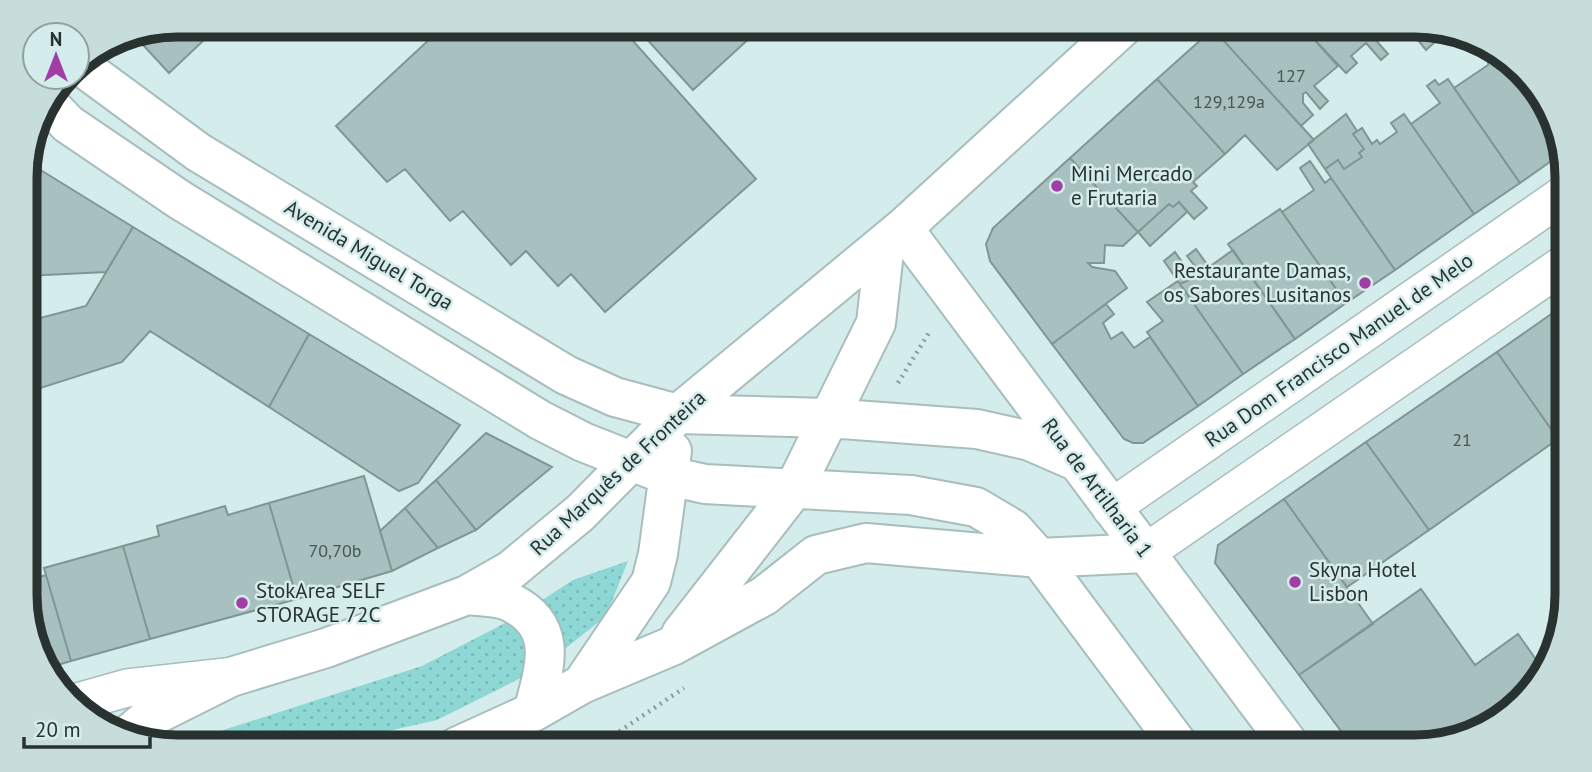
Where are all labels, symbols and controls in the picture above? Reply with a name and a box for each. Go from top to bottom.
north arrow [21,21,91,91]
text: N [50,27,62,51]
house number: 127 [1276,64,1306,87]
house number: 129,129a [1193,90,1265,113]
place label: Mini Mercado e Frutaria [1071,160,1193,211]
marker: Mini Mercado e Frutaria [1049,178,1065,194]
street label: Avenida Miguel Torga [280,194,459,316]
street label: Rua Dom Francisco Manuel de Melo [1199,246,1478,453]
place label: Restaurante Damas, os Sabores Lusitanos [1164,257,1351,308]
marker: Restaurante Damas, os Sabores Lusitanos [1357,275,1373,291]
street label: Rua Marquês de Fronteira [524,384,711,561]
street label: Rua de Artilharia 1 [1036,413,1159,563]
house number: 21 [1452,428,1472,451]
house number: 70,70b [308,539,362,562]
place label: Skyna Hotel Lisbon [1309,556,1416,607]
marker: Skyna Hotel Lisbon [1287,574,1303,590]
place label: StokArea SELF STORAGE 72C [256,577,386,628]
marker: StokArea SELF STORAGE 72C [234,595,250,611]
scale bar [24,706,150,750]
text: 20 m [35,716,81,743]

